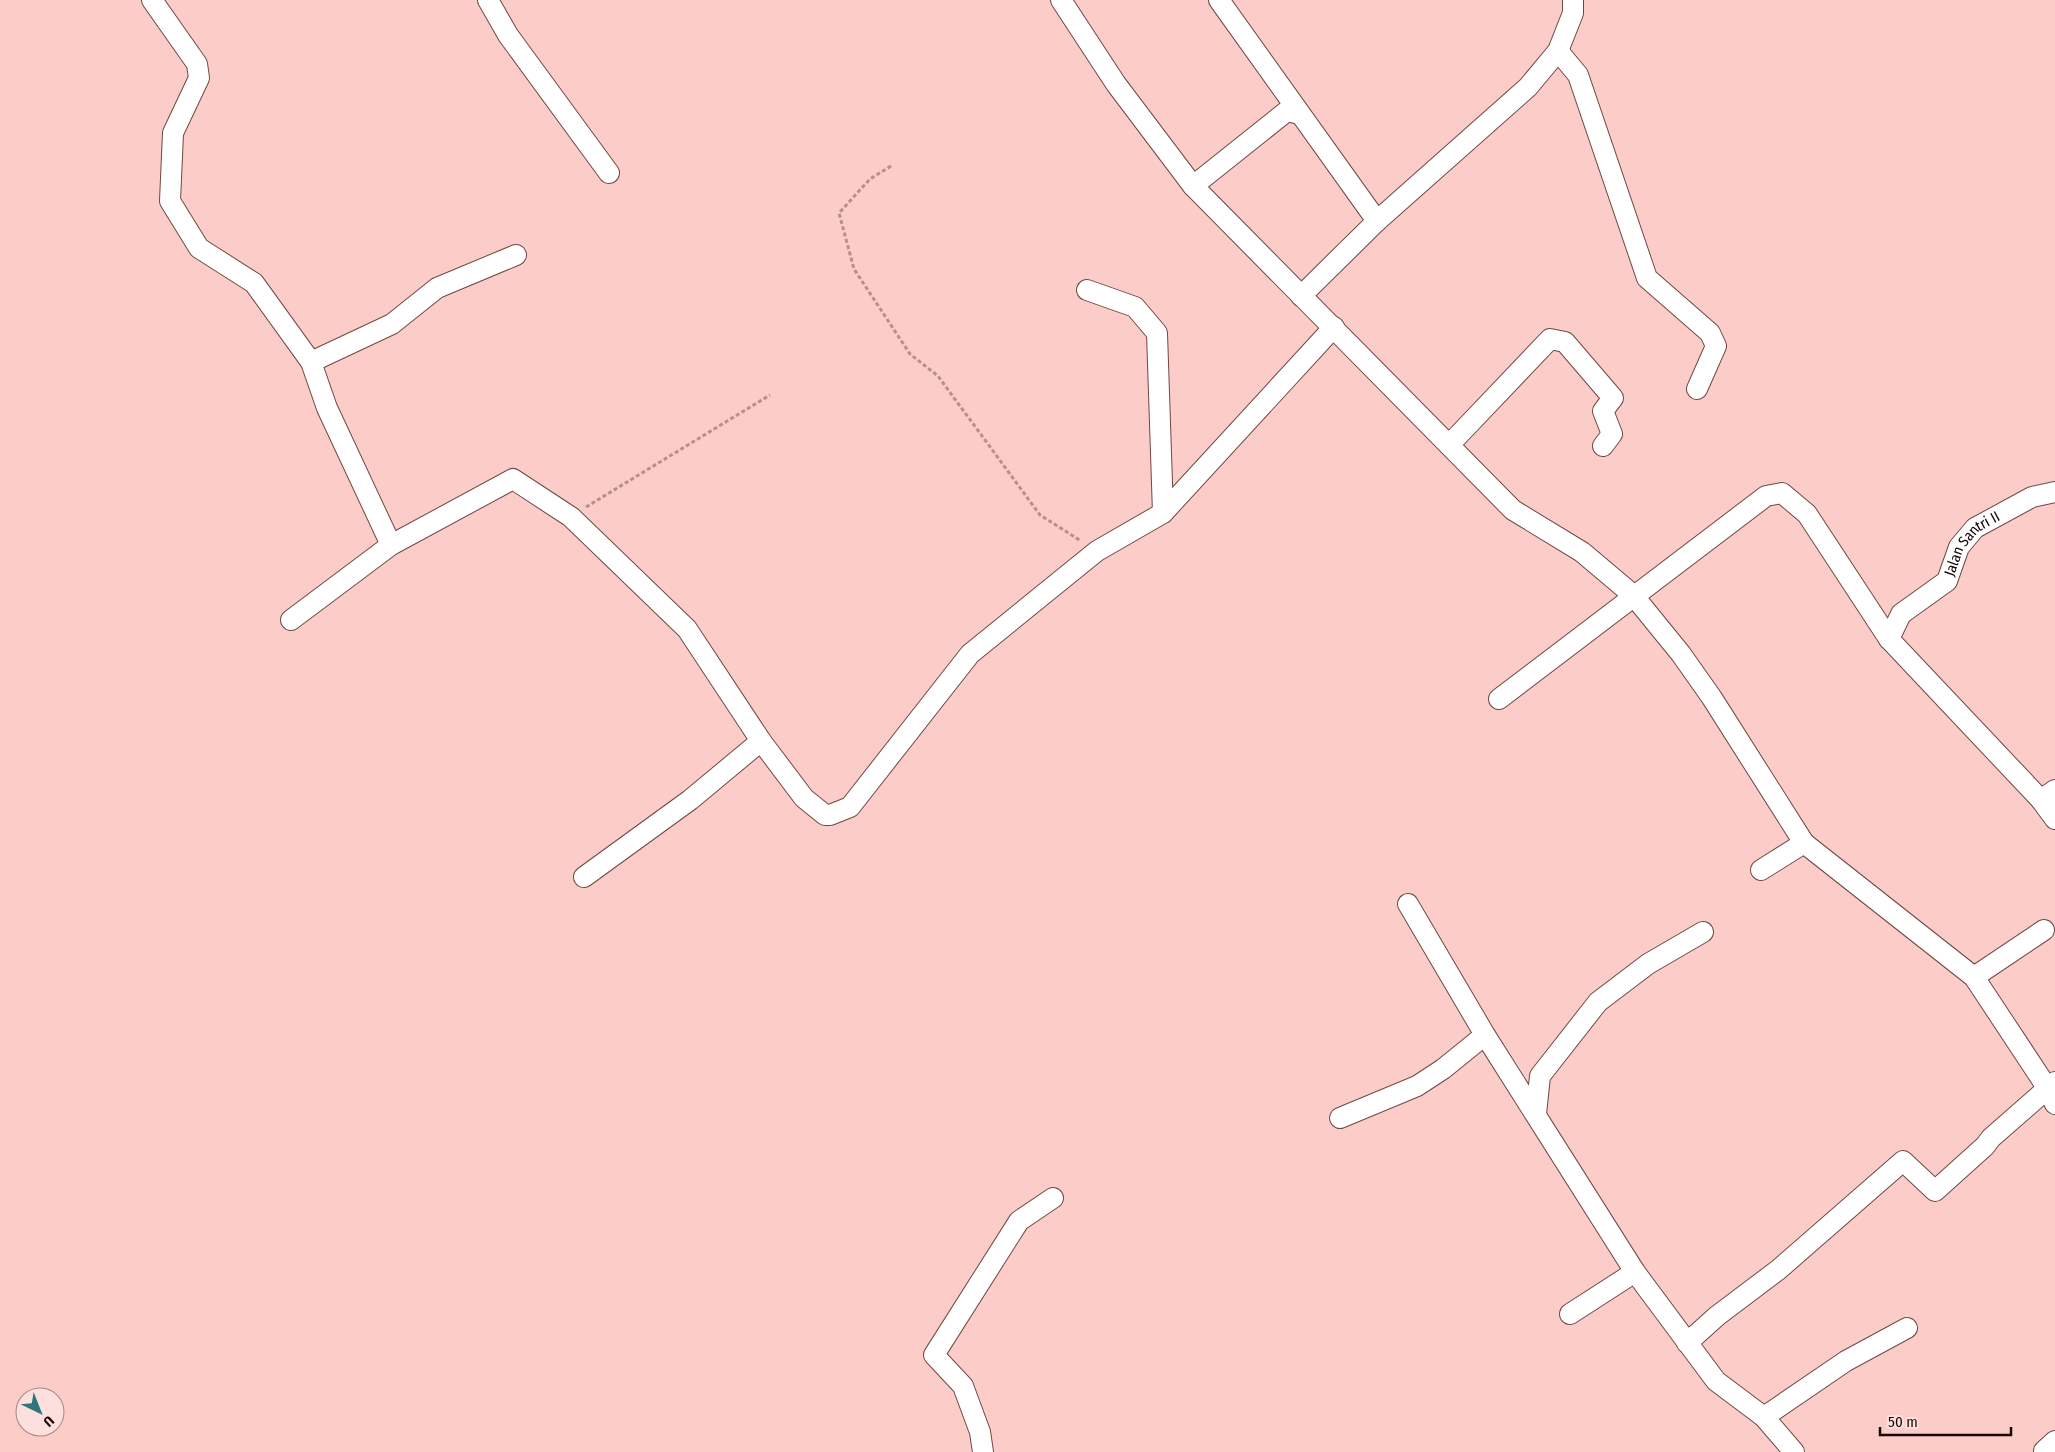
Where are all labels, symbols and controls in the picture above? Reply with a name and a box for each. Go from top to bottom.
street label: Jalan Santri II [1940,507,2003,579]
north arrow [15,1387,65,1437]
scale bar [1880,1404,2011,1436]
text: U [40,1412,57,1430]
text: 50 m [1888,1413,1918,1431]

